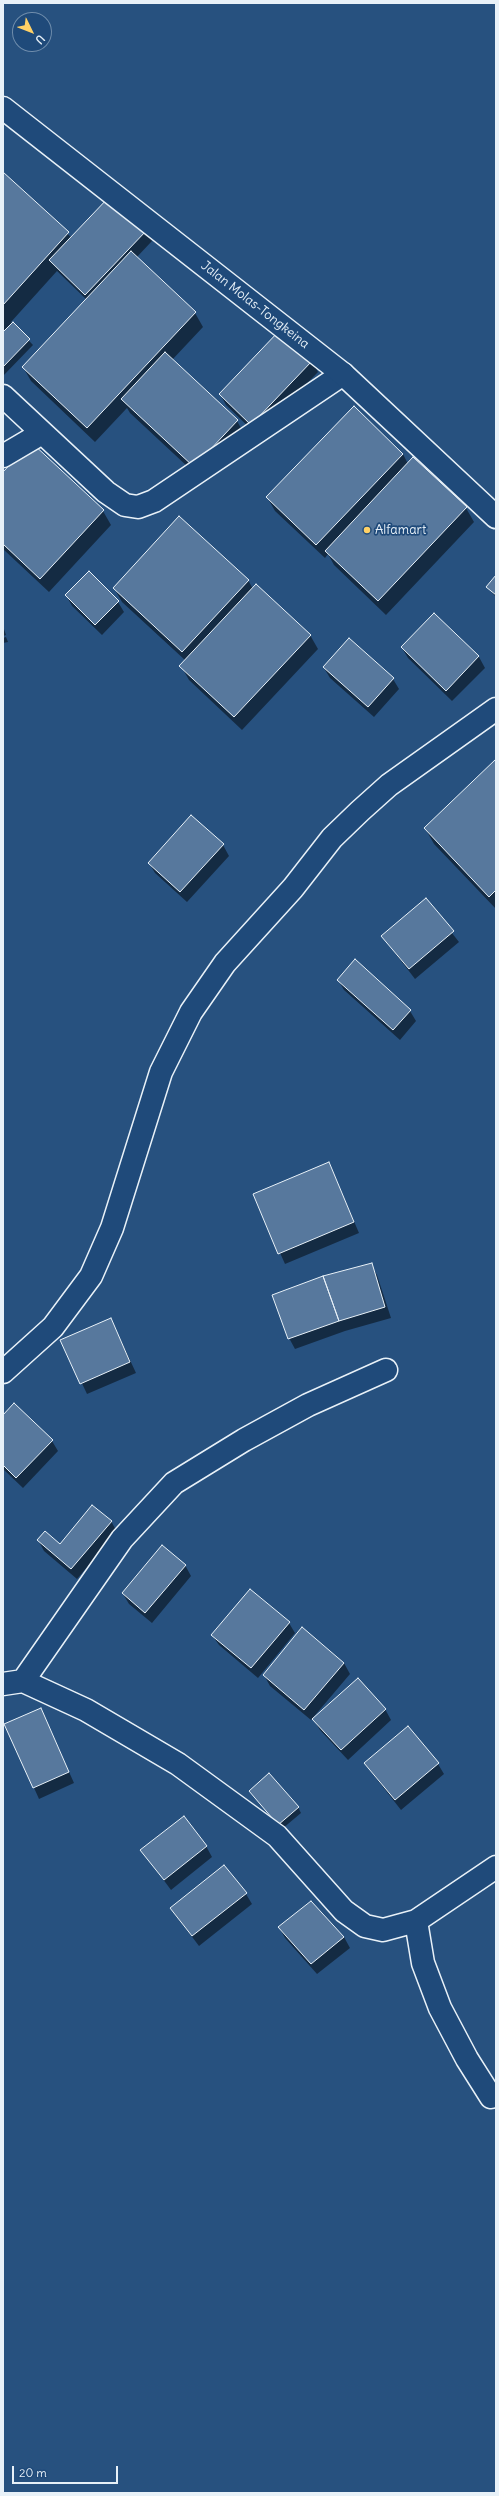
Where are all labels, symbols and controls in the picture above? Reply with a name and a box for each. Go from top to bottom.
north arrow [12,12,52,52]
text: U [32,32,48,47]
street label: Jalan Molas-Tongkeina [198,258,312,352]
place label: Alfamart [375,522,426,538]
marker: Alfamart [362,525,372,535]
scale bar [14,2458,120,2484]
text: 20 m [19,2465,47,2480]

